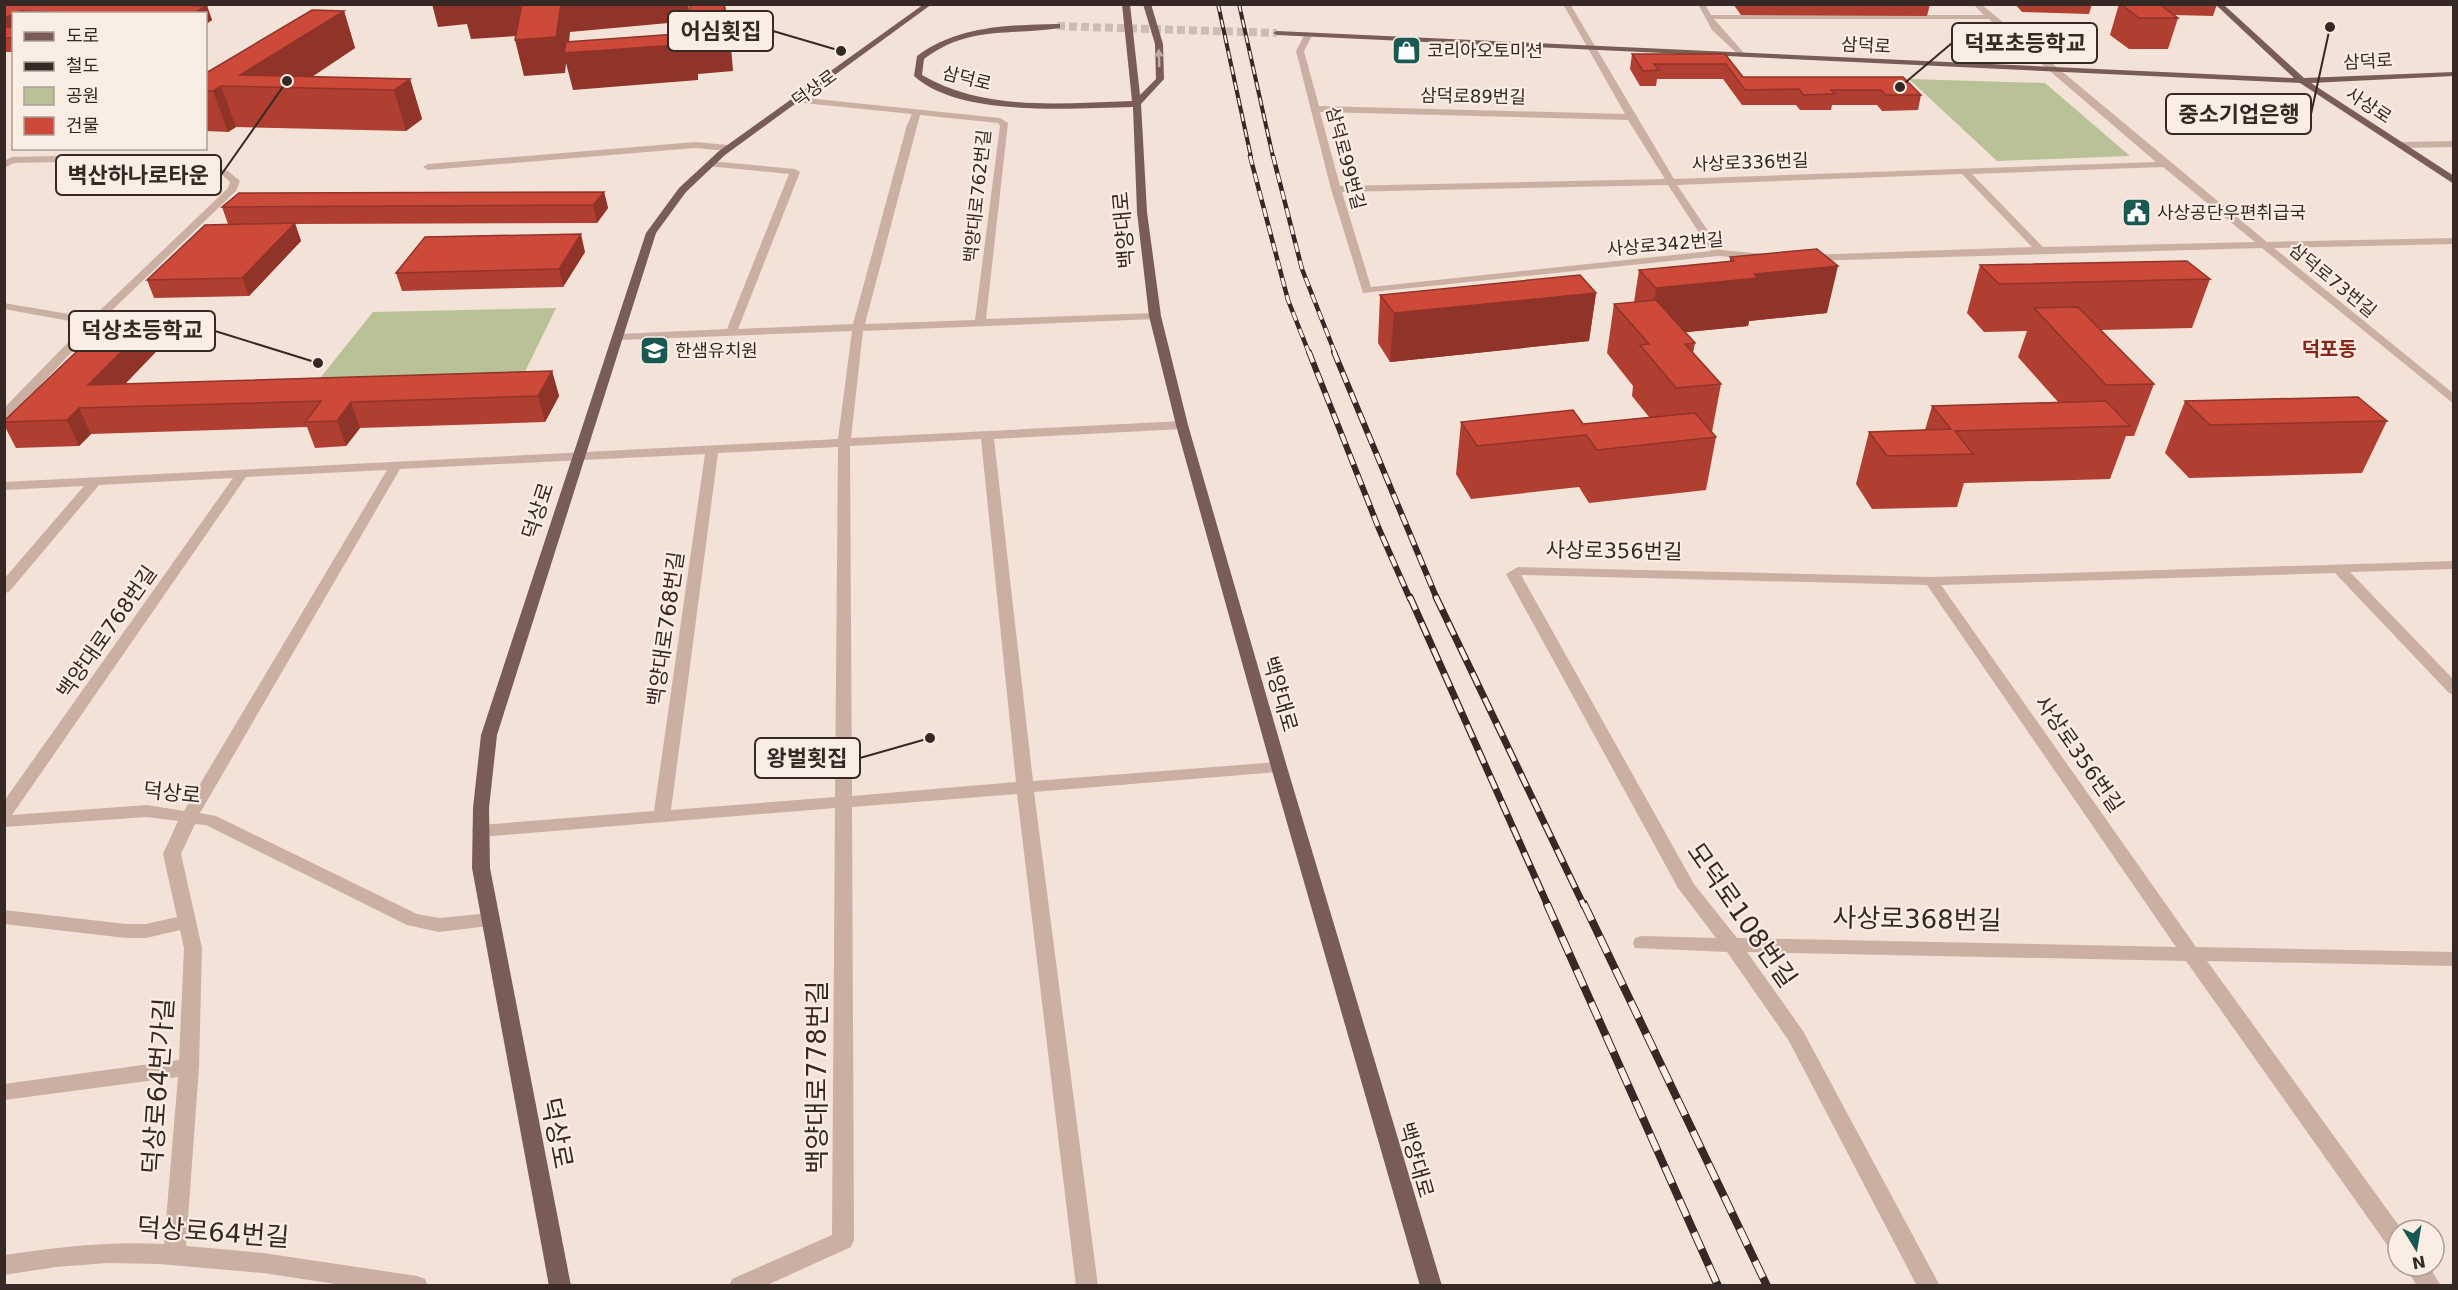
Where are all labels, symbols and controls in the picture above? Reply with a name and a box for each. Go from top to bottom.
callout: 어심횟집 [668,11,773,51]
legend [12,12,207,150]
text: 어심횟집 [681,19,761,44]
callout: 덕포초등학교 [1952,23,2097,63]
text: 도로 [66,25,99,46]
text: 덕포초등학교 [1964,31,2086,56]
street label: 삼덕로 [1841,33,1891,57]
shop icon: 코리아오토미션 [1390,34,1422,66]
place label: 코리아오토미션 [1427,40,1543,61]
one-way arrow [1154,48,1164,67]
street label: 삼덕로 [2343,49,2393,73]
text: 철도 [66,55,99,76]
street label: 삼덕로 [940,62,994,94]
street label: 덕상로 [788,65,840,111]
street label: 사상로 [2342,83,2396,127]
text: 공원 [66,85,99,106]
street label: 삼덕로89번길 [1420,85,1526,107]
callout: 중소기업은행 [2166,94,2311,134]
text: 중소기업은행 [2178,102,2300,127]
street label: 삼덕로99번길 [1322,104,1370,212]
text: 건물 [66,115,99,136]
street label: 백양대로762번길 [960,128,994,264]
street label: 사상로336번길 [1691,149,1809,175]
callout: 벽산하나로타운 [56,155,221,195]
text: 벽산하나로타운 [67,163,209,188]
street label: 백양대로 [1109,190,1139,270]
public building icon: 사상공단우편취급국 [2120,196,2152,228]
place label: 사상공단우편취급국 [2157,202,2306,223]
street label: 사상로342번길 [1606,228,1724,260]
street label: 삼덕로73번길 [2285,239,2381,321]
callout: 덕상초등학교 [69,311,215,351]
text: 덕상초등학교 [81,318,203,343]
school or university icon: 한샘유치원 [638,334,670,366]
district label: 덕포동 [2301,337,2357,361]
place label: 한샘유치원 [675,340,758,361]
street label: 덕상로 [518,480,558,542]
street label: 사상로356번길 [1545,538,1683,564]
street label: 백양대로768번길 [643,550,689,708]
street label: 백양대로768번길 [52,561,162,703]
street label: 백양대로 [1258,654,1302,734]
street label: 사상로356번길 [2030,691,2128,817]
callout: 왕벌횟집 [755,738,860,778]
text: 왕벌횟집 [767,746,847,771]
street label: 덕상로 [142,778,202,808]
street label: 모덕로108번길 [1681,837,1803,993]
street label: 사상로368번길 [1832,903,2002,935]
street label: 백양대로778번길 [802,980,832,1174]
street label: 덕상로64번가길 [137,997,179,1175]
street label: 덕상로 [535,1095,579,1171]
street label: 백양대로 [1394,1120,1438,1200]
street label: 덕상로64번길 [136,1212,290,1252]
north arrow [2386,1218,2446,1278]
text: N [2410,1252,2427,1273]

